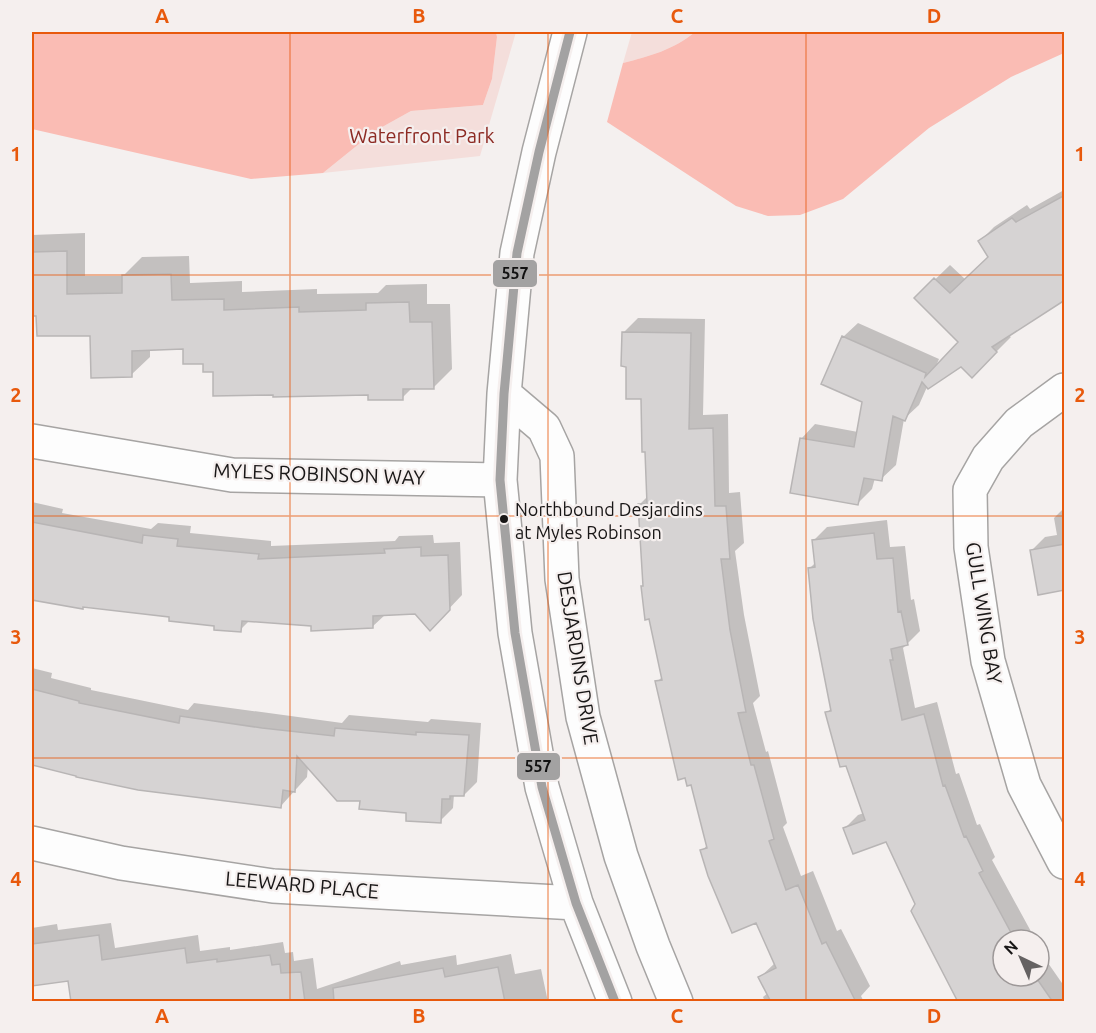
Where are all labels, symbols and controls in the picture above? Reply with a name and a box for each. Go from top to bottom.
text: A [155,4,169,27]
text: B [412,4,426,27]
text: C [671,4,684,27]
text: D [927,4,941,27]
park label: Waterfront Park [349,124,495,147]
text: 1 [10,142,22,165]
text: 1 [1074,142,1086,165]
line badge: 557 [492,259,538,288]
text: 557 [501,264,529,282]
text: 2 [10,383,22,406]
text: 2 [1074,383,1086,406]
street label: MYLES ROBINSON WAY [213,458,426,489]
place label: Northbound Desjardins at Myles Robinson [515,499,703,542]
marker: Northbound Desjardins at Myles Robinson [498,513,510,525]
street label: GULL WING BAY [962,540,1007,686]
street label: DESJARDINS DRIVE [553,570,604,746]
text: 3 [10,625,22,648]
text: 3 [1074,625,1086,648]
line badge: 557 [516,752,561,781]
text: 557 [524,757,552,775]
street label: LEEWARD PLACE [224,866,380,903]
text: 4 [10,867,22,890]
text: 4 [1074,867,1086,890]
north arrow [991,928,1051,988]
text: N [1000,937,1021,958]
text: A [155,1004,169,1027]
text: B [412,1004,426,1027]
text: C [671,1004,684,1027]
text: D [927,1004,941,1027]

